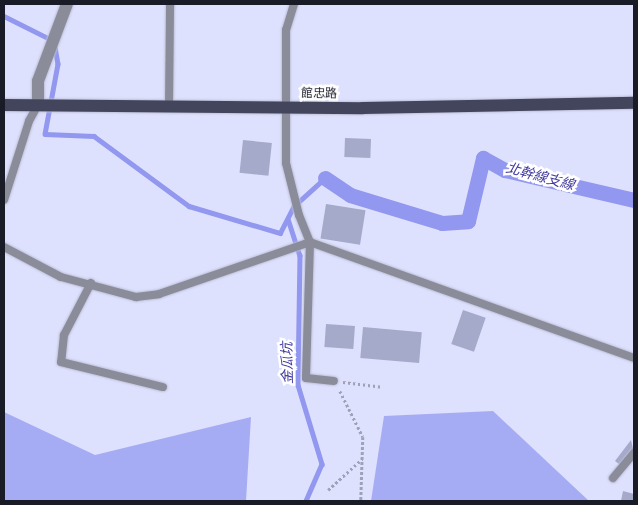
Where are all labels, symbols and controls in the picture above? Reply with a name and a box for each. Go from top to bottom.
street label: 館忠路 [301,86,337,102]
water label: 北幹線支線 [504,160,576,194]
water label: 金瓜坑 [279,342,297,384]

